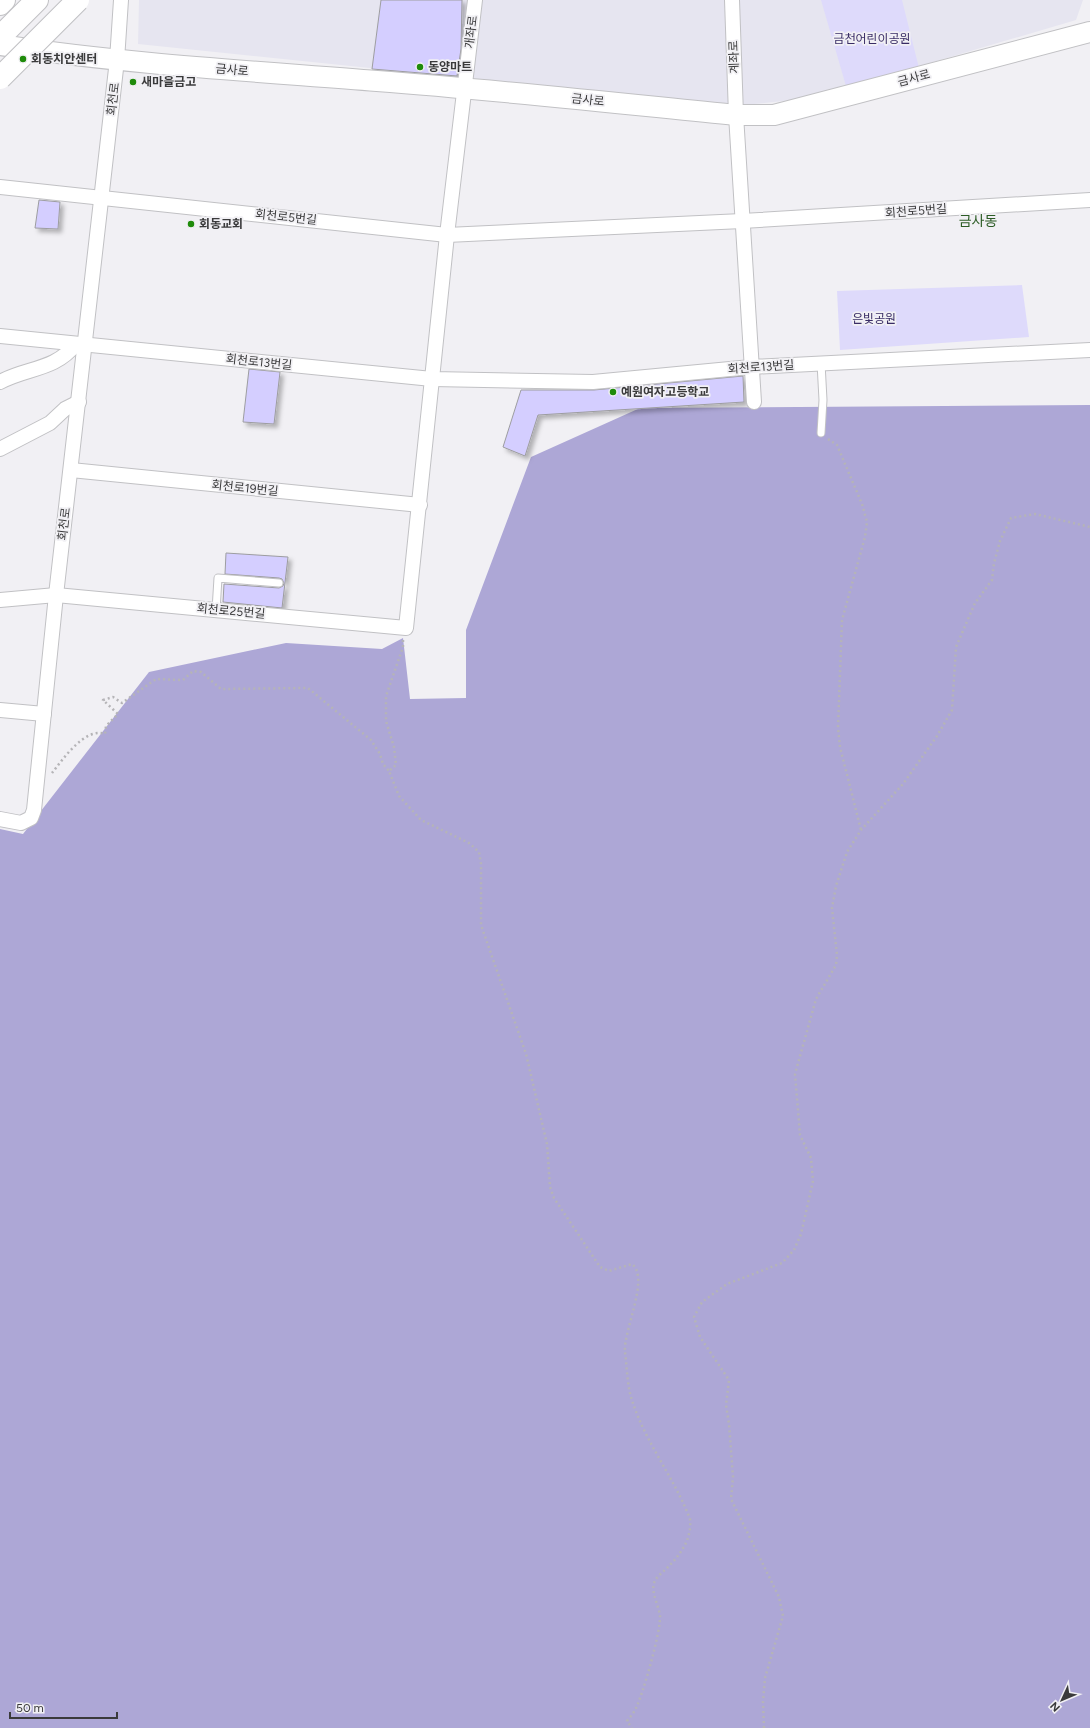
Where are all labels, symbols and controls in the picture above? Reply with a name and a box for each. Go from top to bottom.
street label: 개좌로 [462,15,480,49]
park label: 금천어린이공원 [833,32,911,46]
street label: 계좌로 [726,40,742,74]
place label: 회동치안센터 [31,52,97,66]
marker: 회동치안센터 [18,54,28,64]
place label: 동양마트 [428,60,472,74]
street label: 금사로 [215,62,249,78]
marker: 동양마트 [415,62,425,72]
street label: 금사로 [896,67,932,89]
place label: 새마을금고 [141,75,196,89]
marker: 새마을금고 [128,77,138,87]
street label: 회천로 [104,82,122,116]
street label: 금사로 [571,91,605,109]
street label: 회천로5번길 [885,202,947,220]
street label: 회천로5번길 [254,207,318,227]
district label: 금사동 [959,213,997,230]
place label: 회동교회 [199,217,243,231]
marker: 회동교회 [186,219,196,229]
park label: 은빛공원 [852,312,896,326]
street label: 회천로13번길 [225,352,293,372]
street label: 회천로13번길 [727,358,795,376]
place label: 예원여자고등학교 [621,385,709,399]
marker: 예원여자고등학교 [608,387,618,397]
street label: 회천로19번길 [211,478,279,498]
street label: 회천로 [55,507,73,541]
street label: 회천로25번길 [196,601,266,621]
north arrow [1042,1680,1082,1720]
scale bar [10,1694,117,1720]
text: N [1048,1699,1063,1714]
text: 50 m [16,1701,44,1715]

